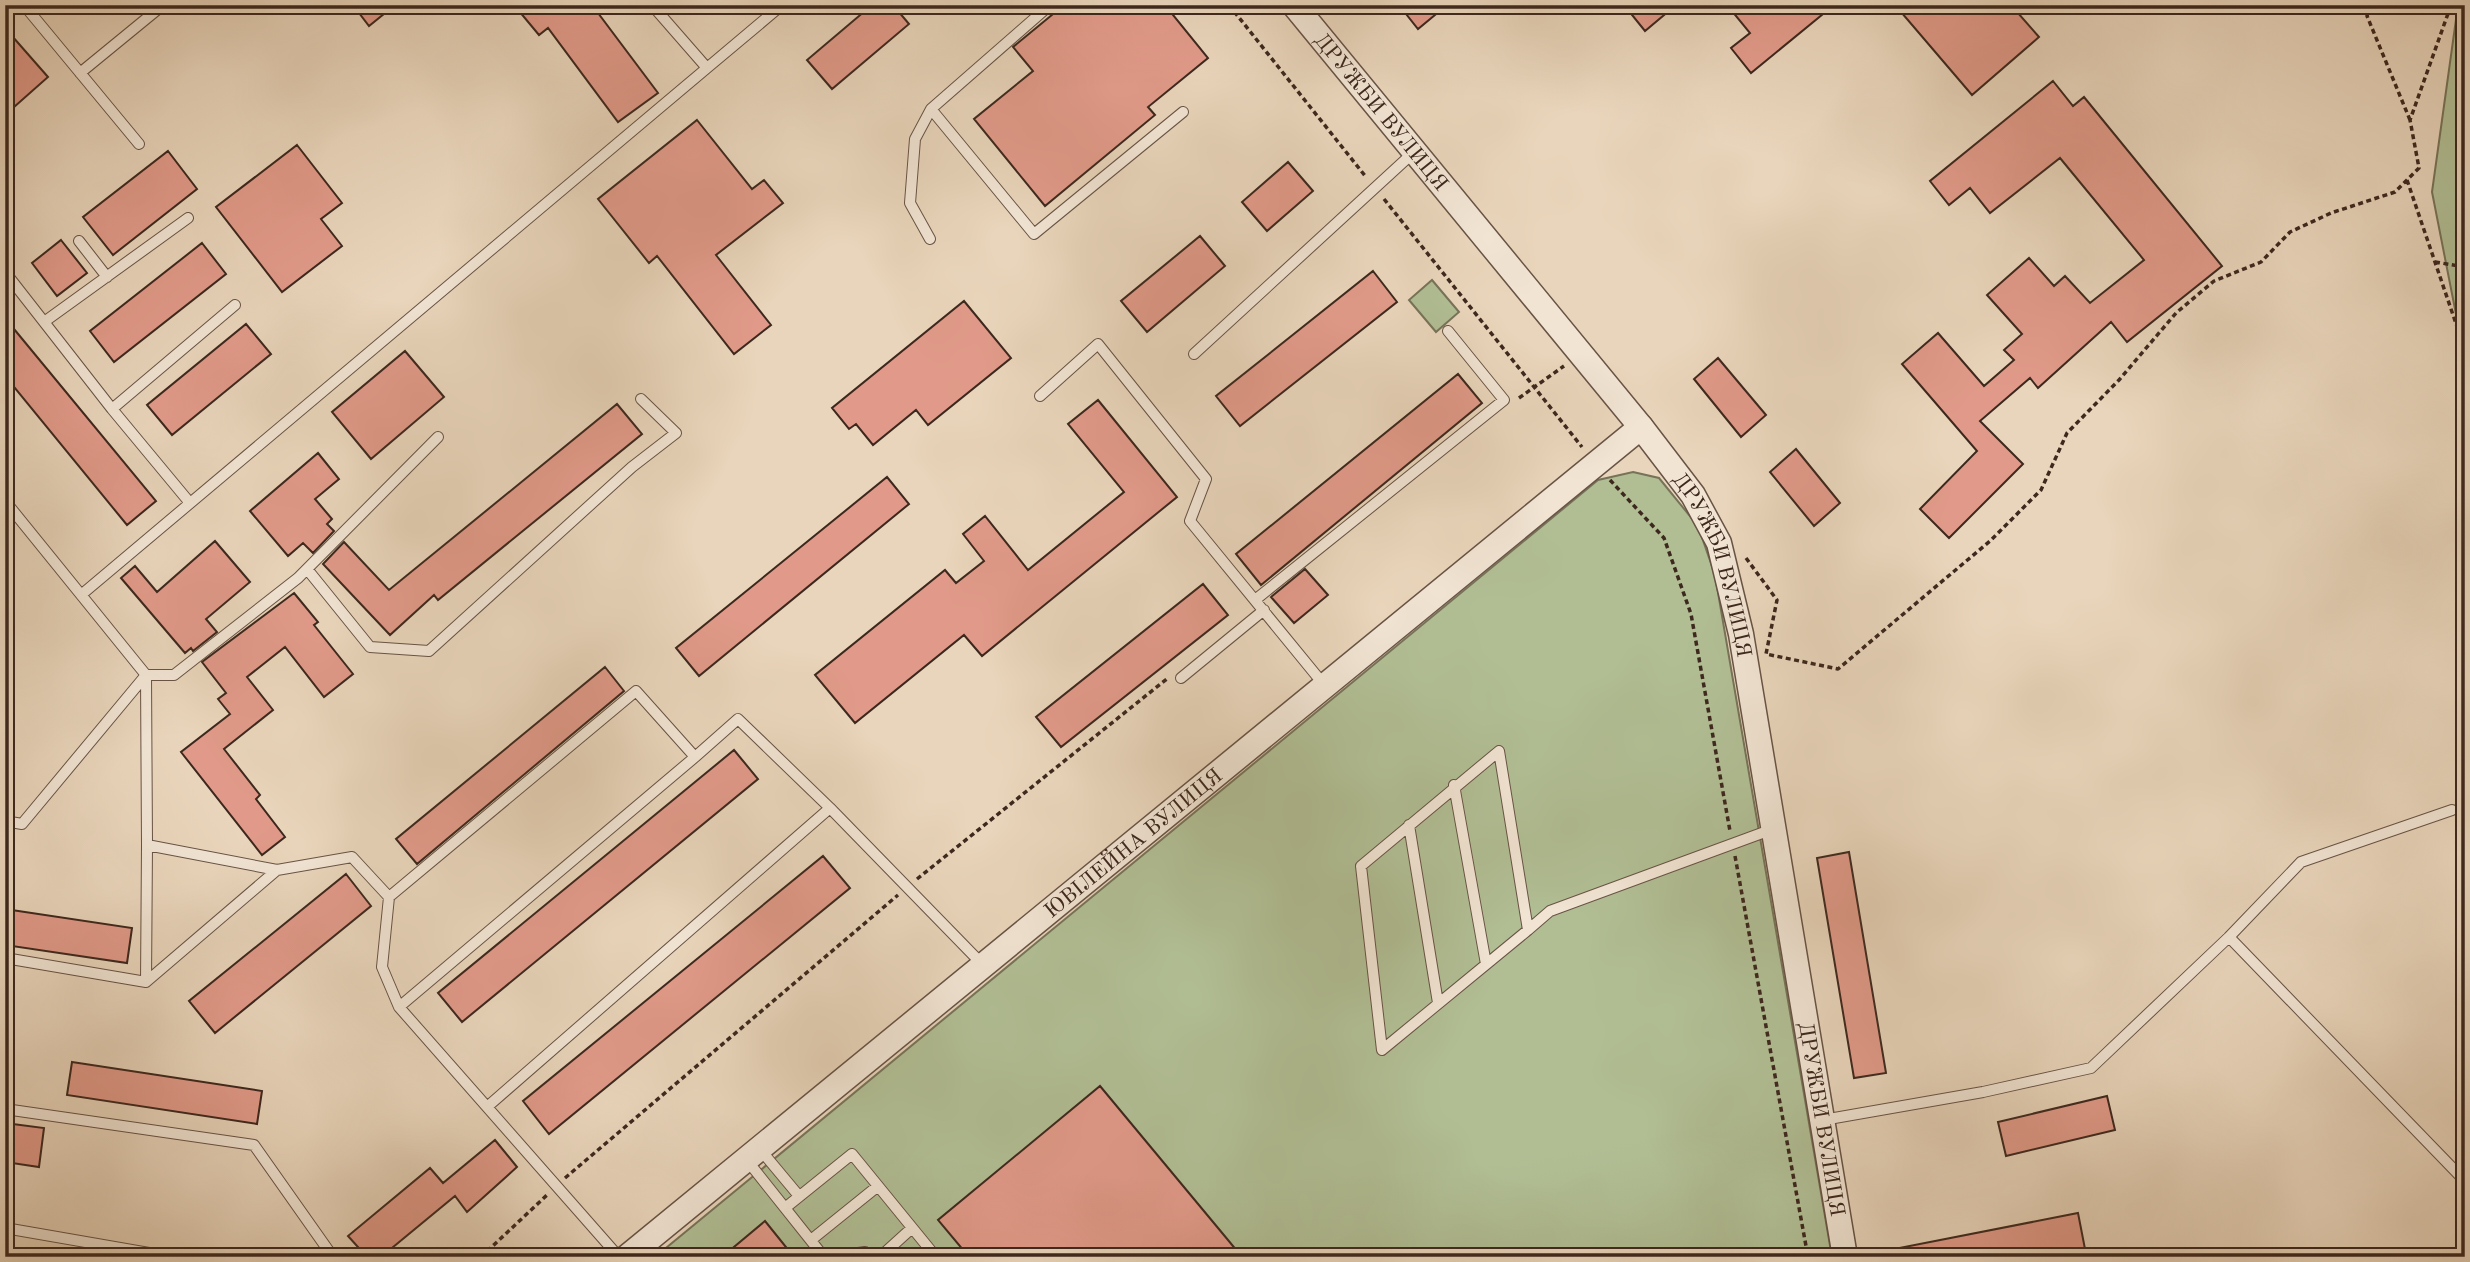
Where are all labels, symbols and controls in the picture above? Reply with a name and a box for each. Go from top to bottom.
street label: ДРУЖБИ ВУЛИЦЯ [1310,30,1451,195]
street label: ДРУЖБИ ВУЛИЦЯ [1668,469,1754,659]
street label: ЮВІЛЕЙНА ВУЛИЦЯ [1041,765,1227,923]
street label: ДРУЖБИ ВУЛИЦЯ [1794,1021,1847,1218]

